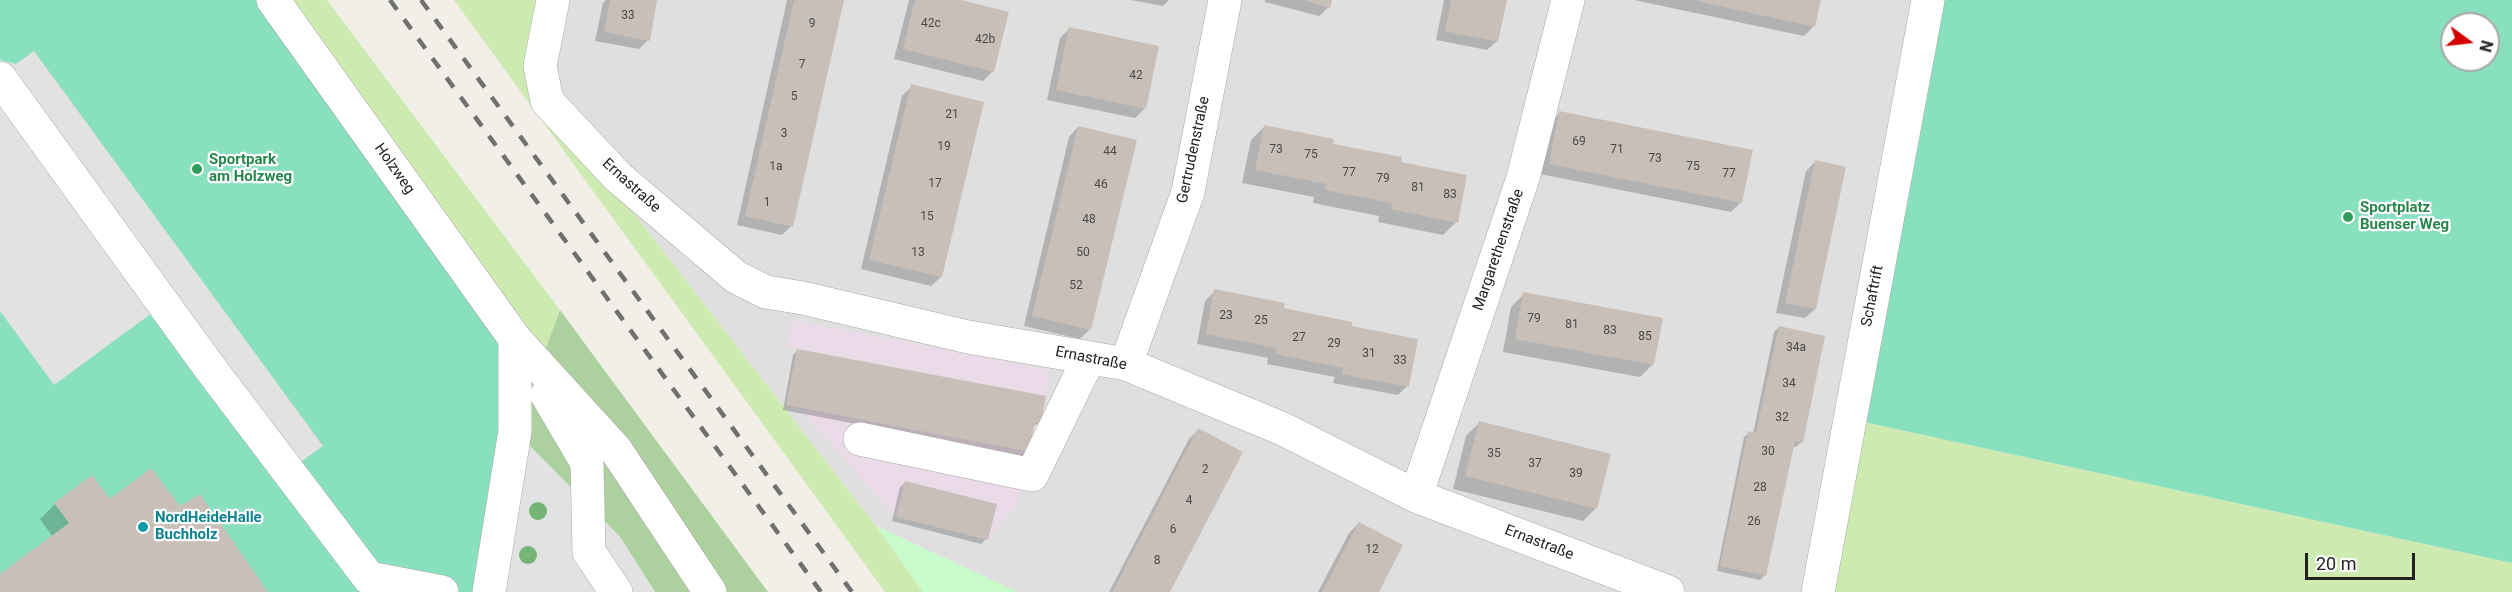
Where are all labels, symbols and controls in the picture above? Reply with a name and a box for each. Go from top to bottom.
house number: 33 [621,9,635,23]
north arrow [2440,12,2500,72]
house number: 9 [809,17,815,31]
house number: 42c [921,17,941,31]
house number: 42b [975,33,995,47]
text: N [2475,38,2497,54]
house number: 7 [799,58,805,72]
house number: 42 [1129,69,1143,83]
house number: 5 [791,90,797,104]
street label: Gertrudenstraße [1174,95,1214,205]
house number: 21 [945,108,959,122]
house number: 3 [781,127,787,141]
house number: 69 [1572,135,1586,149]
street label: Holzweg [370,140,418,198]
house number: 19 [937,140,951,154]
house number: 73 [1269,143,1283,157]
house number: 71 [1610,143,1624,157]
house number: 44 [1103,145,1117,159]
house number: 75 [1304,148,1318,162]
place label: Sportpark am Holzweg [209,151,292,186]
house number: 73 [1648,152,1662,166]
street label: Ernastraße [598,155,664,217]
house number: 1a [769,160,783,174]
house number: 75 [1686,160,1700,174]
marker: Sportpark am Holzweg [190,162,204,176]
house number: 77 [1342,166,1356,180]
house number: 77 [1722,167,1736,181]
house number: 79 [1376,172,1390,186]
house number: 17 [928,177,942,191]
house number: 46 [1094,178,1108,192]
house number: 81 [1411,181,1425,195]
street label: Margarethenstraße [1470,187,1528,313]
house number: 83 [1443,188,1457,202]
house number: 1 [764,196,770,210]
place label: Sportplatz Buenser Weg [2360,199,2449,234]
house number: 15 [920,210,934,224]
marker: Sportplatz Buenser Weg [2341,210,2355,224]
house number: 48 [1082,213,1096,227]
house number: 13 [911,246,925,260]
house number: 50 [1076,246,1090,260]
street label: Schaftrift [1858,264,1888,328]
house number: 52 [1069,279,1083,293]
house number: 23 [1219,309,1233,323]
house number: 79 [1527,312,1541,326]
house number: 25 [1254,314,1268,328]
house number: 81 [1565,318,1579,332]
house number: 83 [1603,324,1617,338]
house number: 85 [1638,330,1652,344]
house number: 27 [1292,331,1306,345]
house number: 29 [1327,337,1341,351]
house number: 34a [1786,341,1806,355]
street label: Ernastraße [1054,343,1128,375]
house number: 31 [1362,347,1376,361]
house number: 33 [1393,354,1407,368]
house number: 34 [1782,377,1796,391]
house number: 32 [1775,411,1789,425]
house number: 30 [1761,445,1775,459]
house number: 35 [1487,447,1501,461]
house number: 37 [1528,457,1542,471]
house number: 2 [1202,463,1208,477]
house number: 39 [1569,467,1583,481]
house number: 28 [1753,481,1767,495]
house number: 4 [1186,494,1192,508]
place label: NordHeideHalle Buchholz [155,509,262,544]
house number: 26 [1747,515,1761,529]
marker: NordHeideHalle Buchholz [136,520,150,534]
street label: Ernastraße [1502,522,1576,564]
house number: 6 [1170,523,1176,537]
scale bar [2308,541,2418,579]
house number: 12 [1365,543,1379,557]
text: 20 m [2316,553,2356,574]
house number: 8 [1154,554,1160,568]

